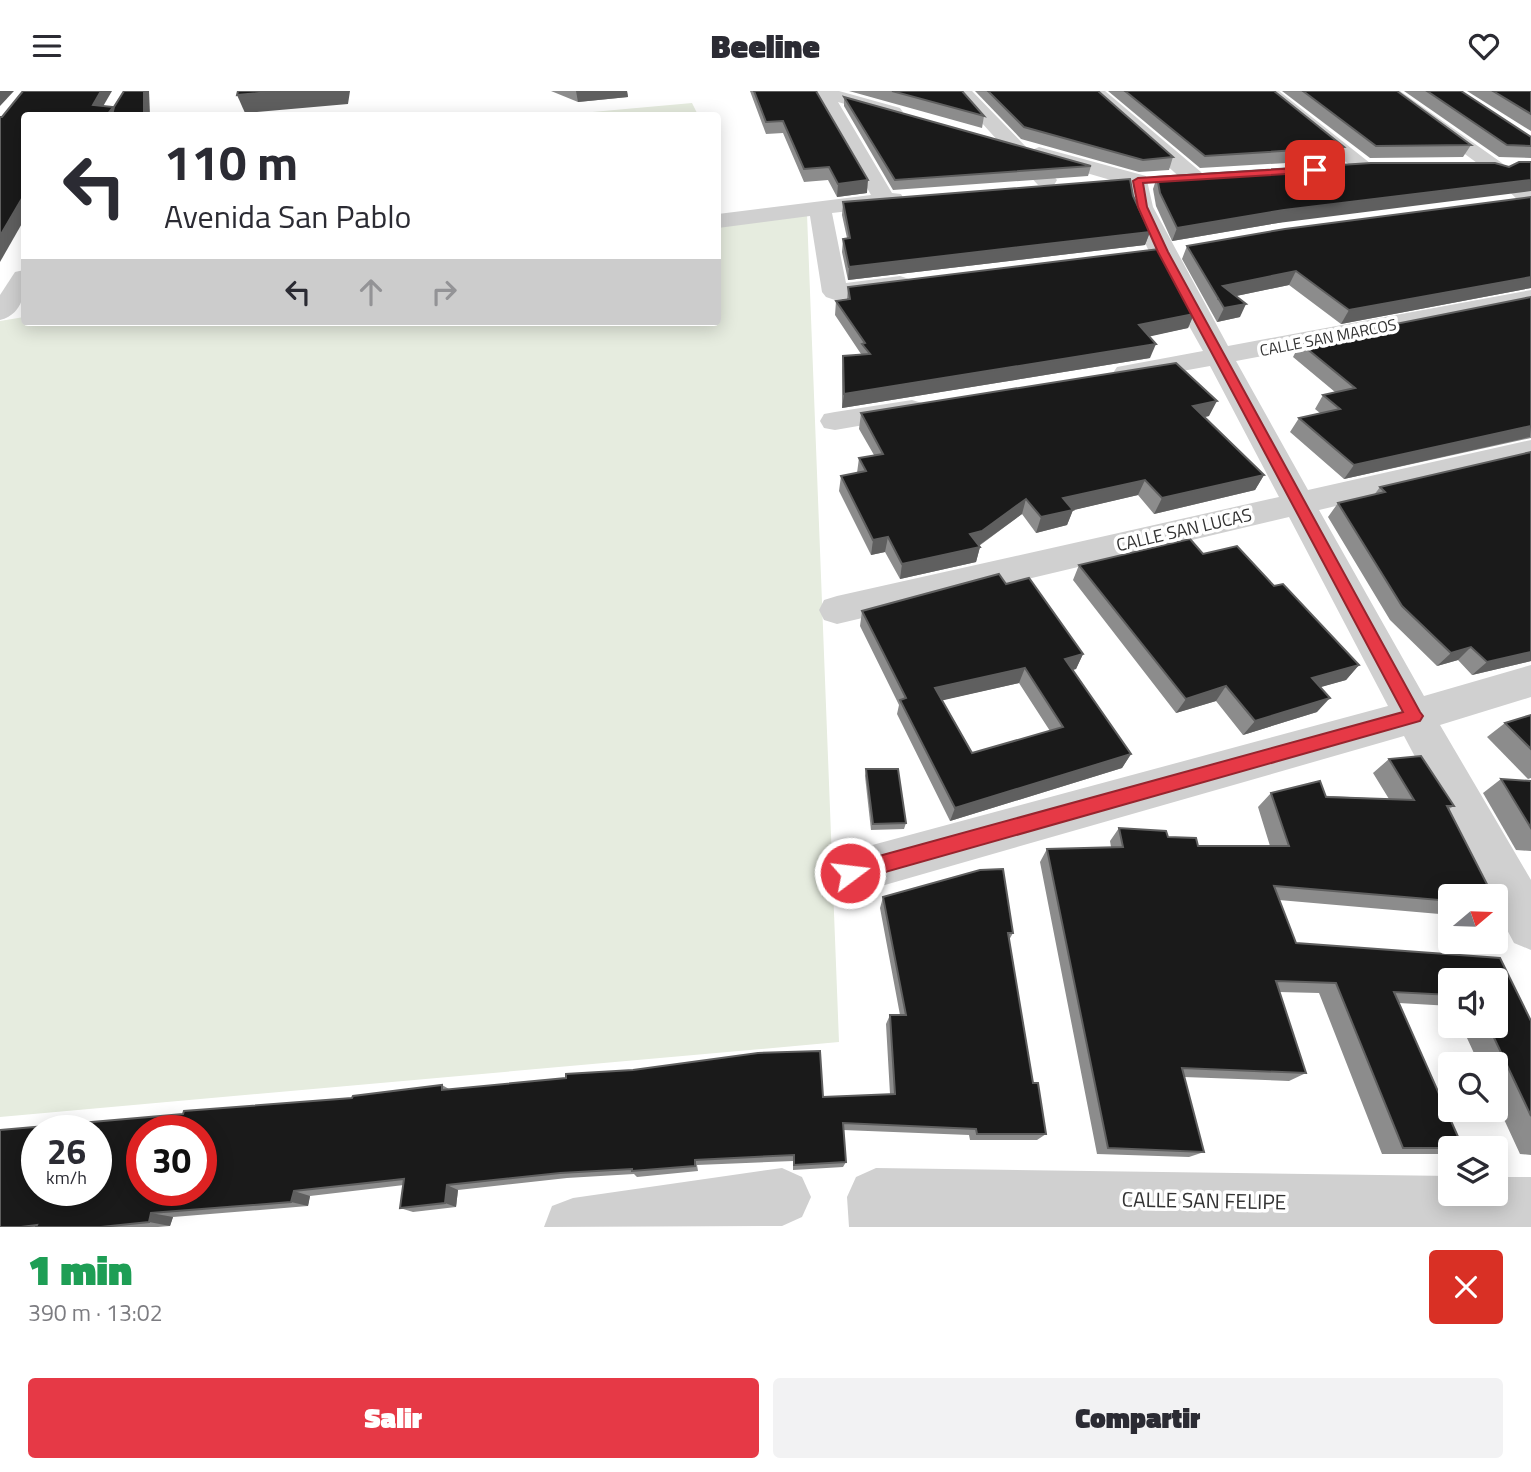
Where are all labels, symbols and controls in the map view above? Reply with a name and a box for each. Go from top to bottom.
text: Beeline [711,22,820,70]
icon: menu [28,27,66,65]
icon: heart [1465,27,1503,65]
text: 110 m [164,124,298,199]
icon: left [49,140,140,231]
pin [1285,140,1345,200]
icon: arrive [1296,151,1334,189]
text: Avenida San Pablo [164,192,412,240]
icon: left [279,273,317,311]
icon: ahead [352,273,390,311]
icon: right [425,273,463,311]
street label: CALLE SAN MARCOS [1258,312,1398,362]
street label: CALLE SAN LUCAS [1113,501,1254,558]
position arrow [813,836,887,910]
north arrow [1438,884,1508,954]
map controls [1438,884,1508,1206]
button: sound [1438,968,1508,1038]
button: search [1438,1052,1508,1122]
speed limit sign: 30 [126,1115,217,1206]
text: 26 [47,1124,86,1178]
button: layers [1438,1136,1508,1206]
text: km/h [46,1164,87,1191]
street label: CALLE SAN FELIPE [1121,1183,1287,1217]
text: 1 min [28,1237,132,1301]
button: close [1429,1250,1503,1324]
text: 390 m · 13:02 [28,1295,163,1330]
button: Salir [28,1378,759,1458]
button: Compartir [773,1378,1503,1458]

